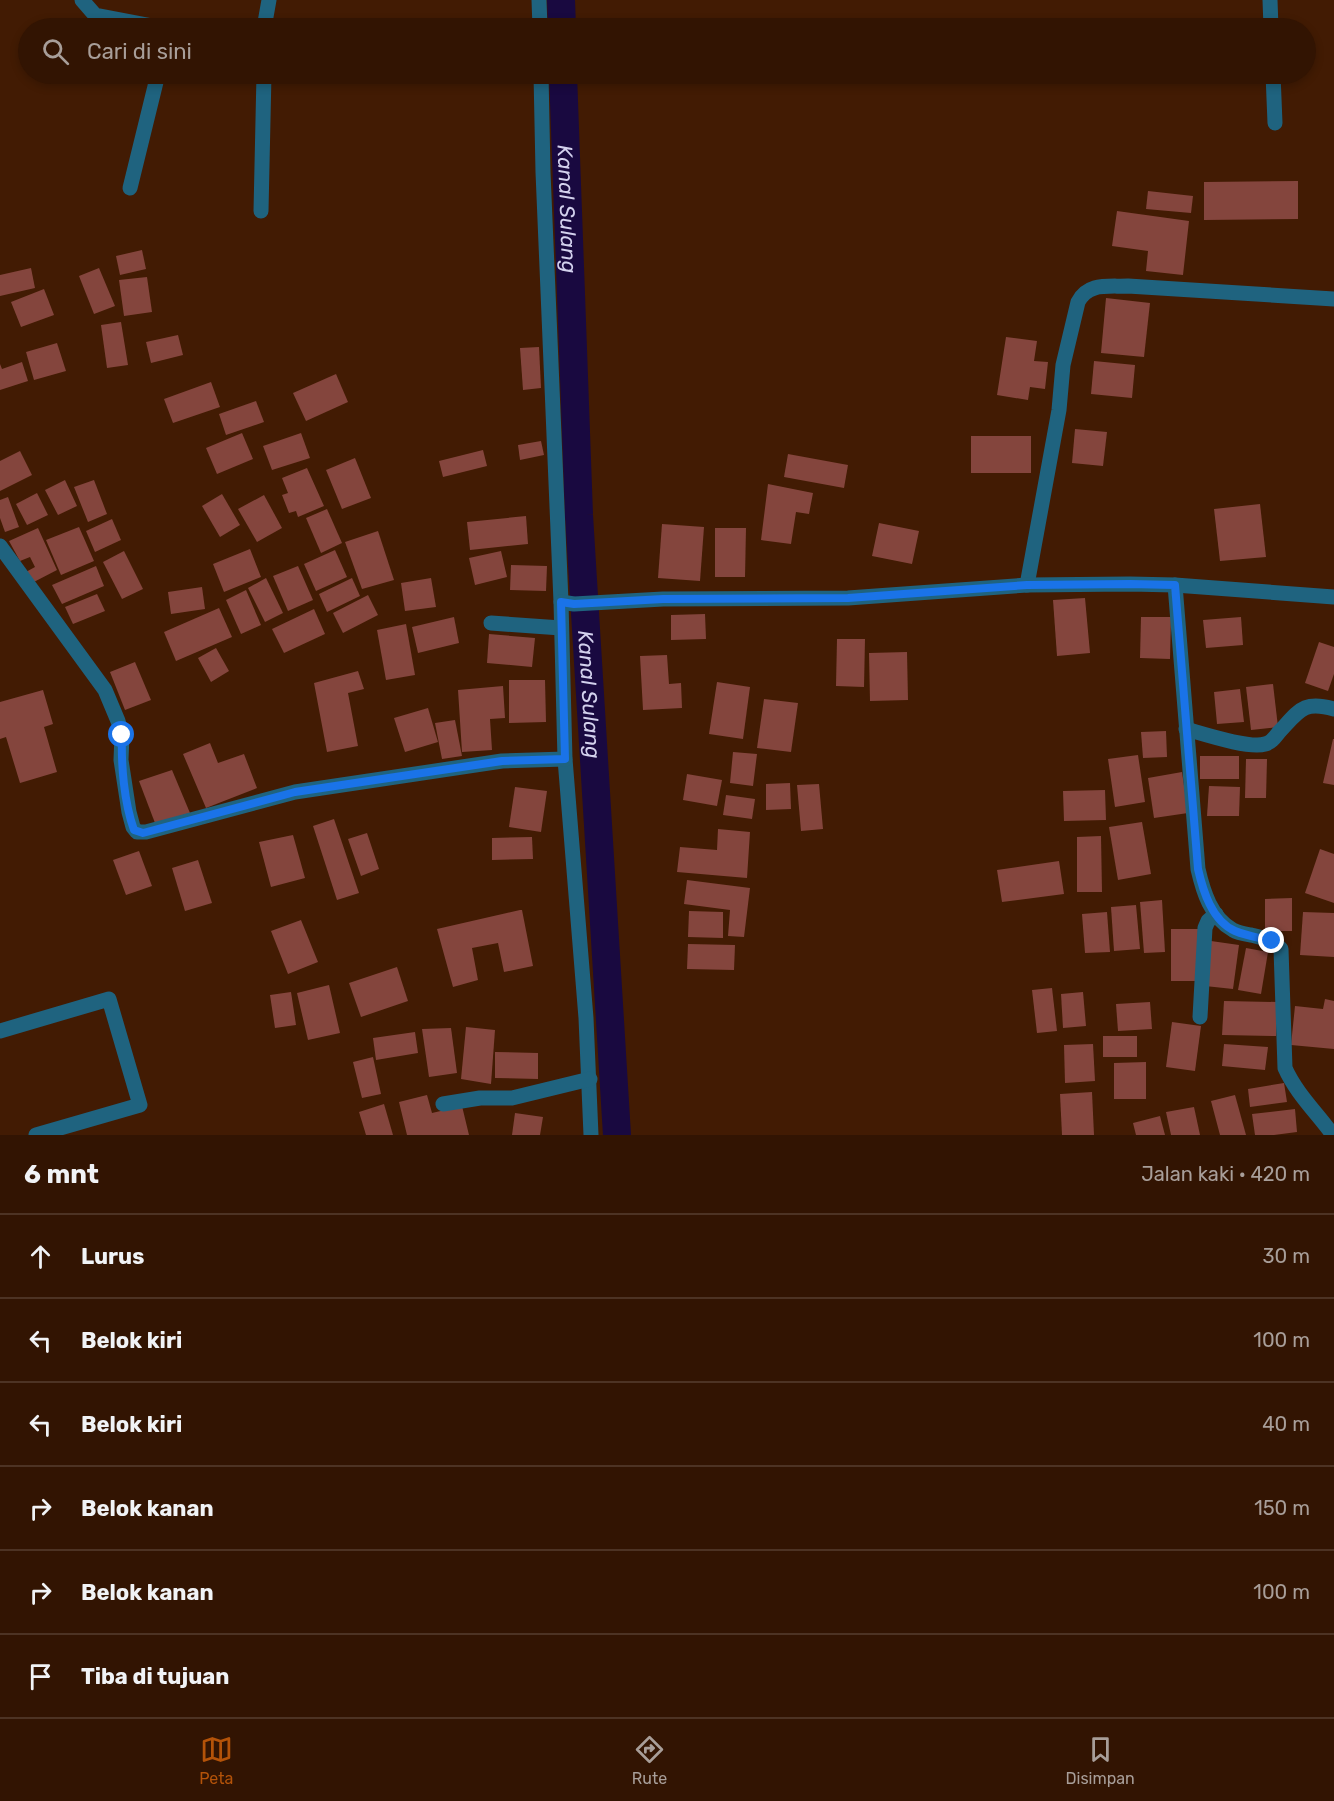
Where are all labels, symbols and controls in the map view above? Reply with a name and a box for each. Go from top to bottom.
search box [18,18,1316,84]
icon: search [39,35,72,68]
text: Cari di sini [87,38,192,65]
water label: Kanal Sulang [553,144,583,274]
water label: Kanal Sulang [574,629,606,759]
route start [108,721,134,747]
route end [1258,927,1284,953]
text: 6 mnt [24,1159,99,1190]
text: Jalan kaki · 420 m [1141,1162,1310,1186]
icon: ahead [24,1240,57,1273]
text: Lurus [81,1243,144,1270]
text: 30 m [1263,1244,1310,1268]
icon: left [24,1324,57,1357]
text: Belok kiri [81,1327,182,1354]
text: 100 m [1253,1328,1310,1352]
icon: left [24,1408,57,1441]
text: Belok kiri [81,1411,182,1438]
text: 40 m [1262,1412,1310,1436]
icon: right [24,1492,57,1525]
text: Belok kanan [81,1495,214,1522]
text: 150 m [1254,1496,1310,1520]
icon: right [24,1576,57,1609]
text: Belok kanan [81,1579,214,1606]
text: 100 m [1253,1580,1310,1604]
icon: arrive [24,1660,57,1693]
text: Tiba di tujuan [81,1663,229,1690]
tab: Peta [199,1733,233,1788]
tab: Rute [632,1733,667,1788]
tab: Disimpan [1066,1733,1135,1788]

